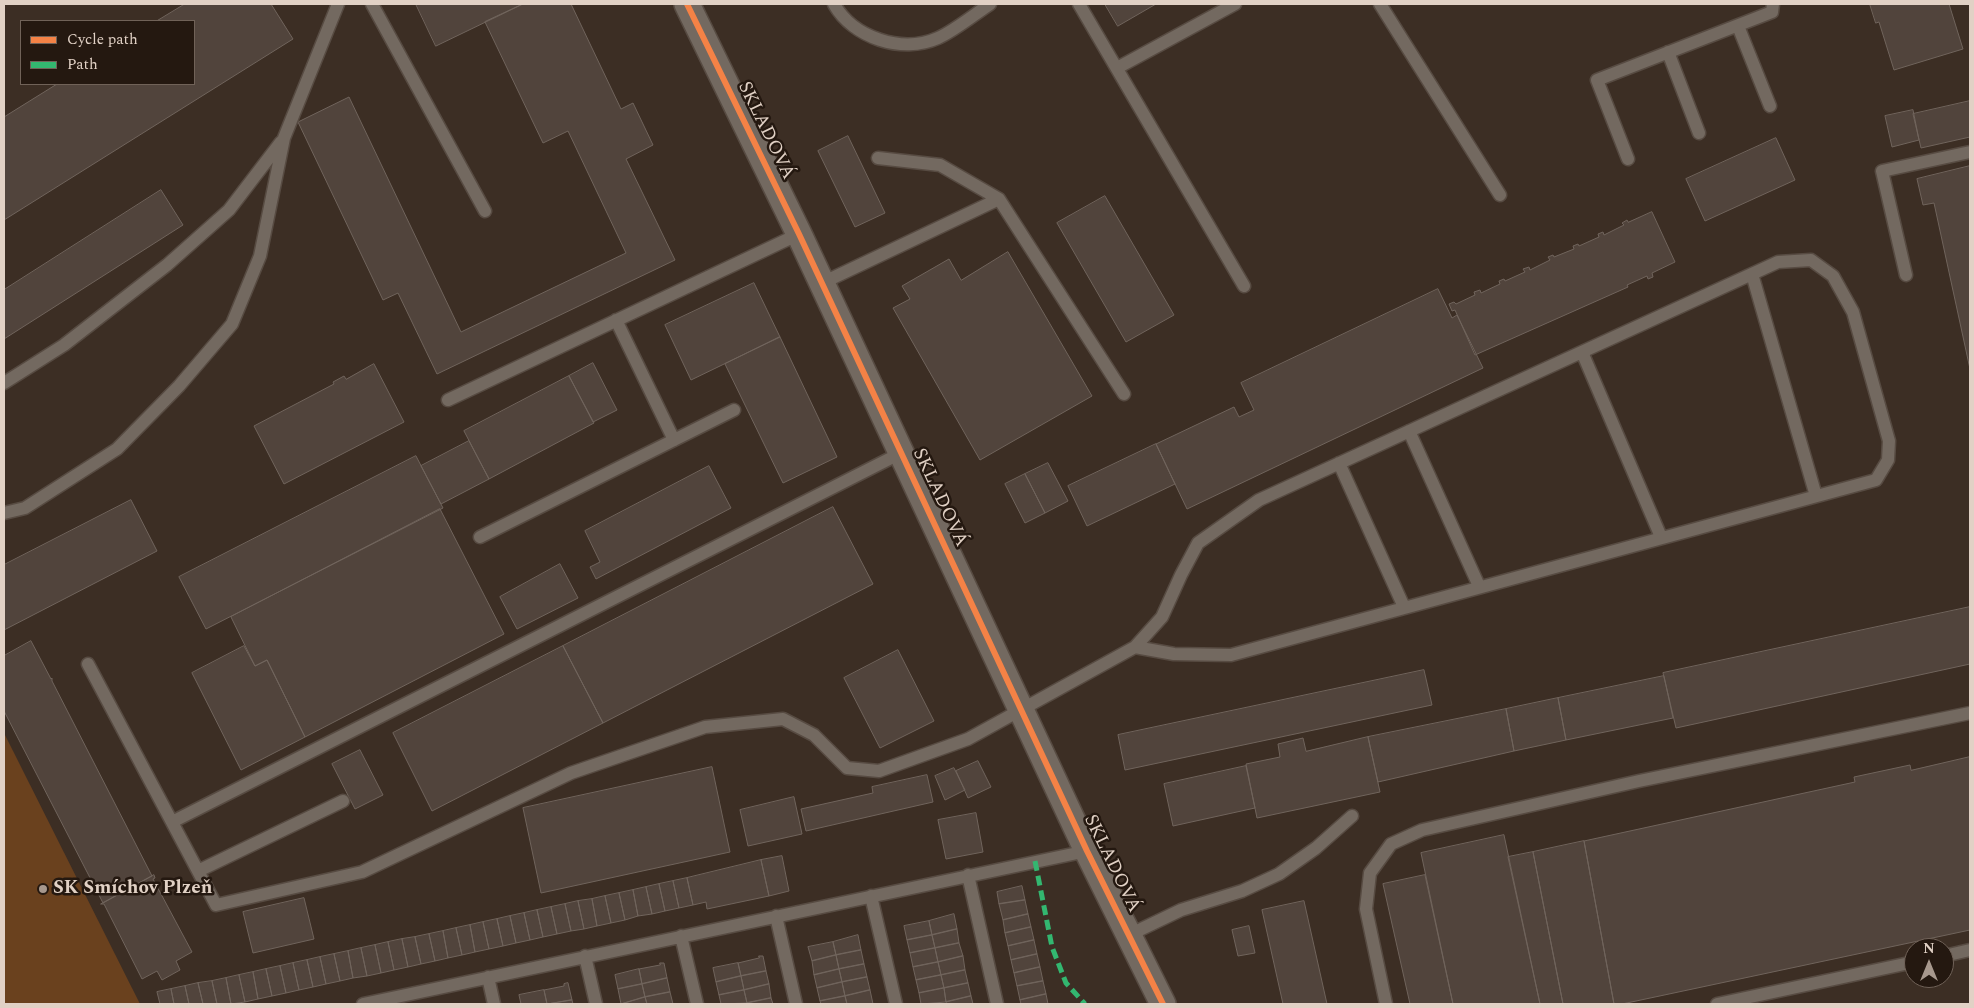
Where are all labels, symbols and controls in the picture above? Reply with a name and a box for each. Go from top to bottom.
legend [20,20,195,85]
text: Cycle path [67,28,138,51]
text: Path [67,53,98,76]
street label: SKLADOVÁ [731,78,799,184]
street label: SKLADOVÁ [906,445,972,551]
street label: SKLADOVÁ [1077,811,1145,917]
place label: SK Smíchov Plzeň [53,878,212,900]
marker: SK Smíchov Plzeň [37,883,49,895]
north arrow [1904,938,1954,988]
text: N [1923,938,1935,959]

